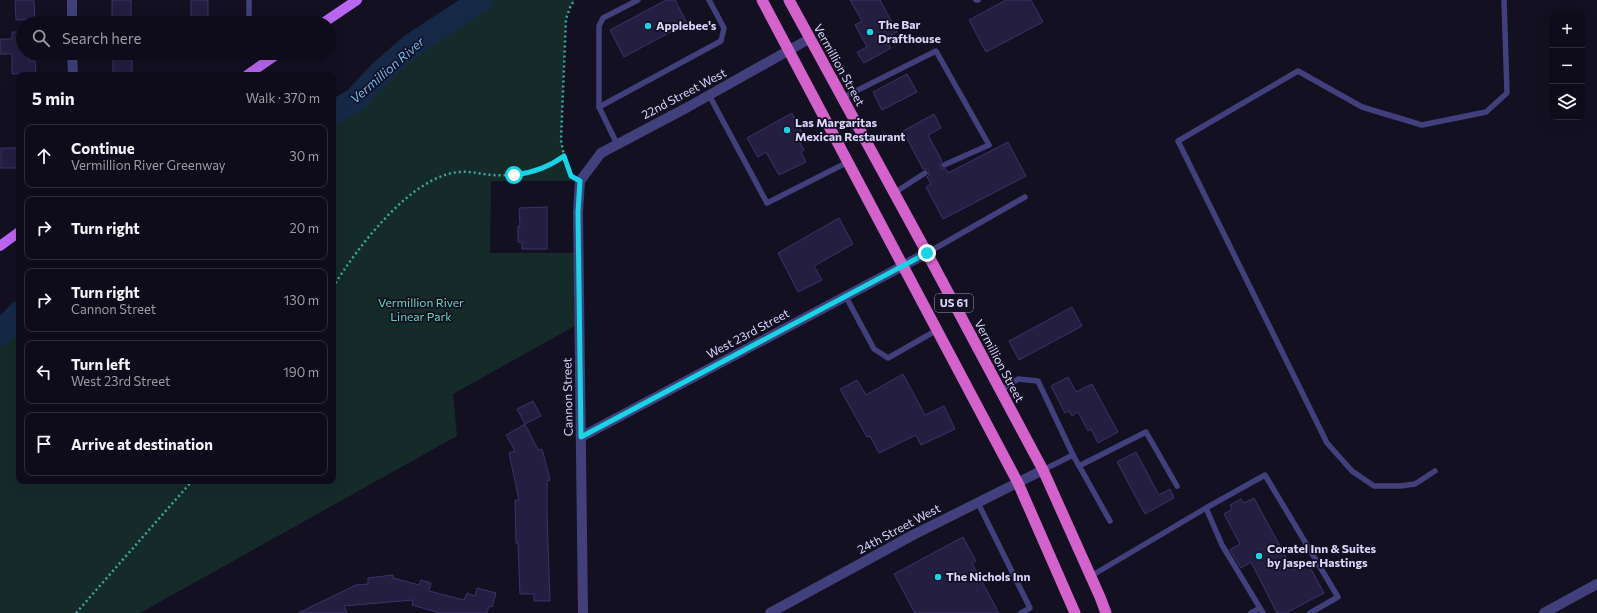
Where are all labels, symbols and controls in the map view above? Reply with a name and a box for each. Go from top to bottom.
map controls [1549,12,1585,120]
button: + [1549,12,1585,48]
search box [16,16,336,60]
place label: The Bar Drafthouse [878,17,941,45]
place label: Applebee's [656,18,717,32]
marker: Applebee's [643,21,653,31]
street label: Vermillion Street [812,21,868,108]
icon: search [30,27,52,49]
marker: The Bar Drafthouse [865,27,875,37]
text: Search here [62,29,141,47]
water label: Vermillion River [347,33,428,107]
button: − [1549,48,1585,84]
street label: 22nd Street West [639,65,728,121]
button: layers [1549,84,1585,120]
text: 5 min [32,88,75,109]
text: Walk · 370 m [246,90,320,106]
place label: Las Margaritas Mexican Restaurant [795,115,905,143]
marker: Las Margaritas Mexican Restaurant [782,125,792,135]
text: Continue [71,139,135,157]
icon: ahead [33,145,55,167]
text: 30 m [289,148,319,164]
text: Vermillion River Greenway [71,157,226,173]
route start [505,166,523,184]
icon: right [33,217,55,239]
text: Turn right [71,219,140,237]
text: 20 m [290,220,319,236]
route end [918,244,936,262]
text: Turn right [71,283,140,301]
icon: right [33,289,55,311]
text: 130 m [284,292,319,308]
road number: US 61 [935,294,973,312]
park label: Vermillion River Linear Park [378,295,464,323]
text: Cannon Street [71,301,156,317]
street label: West 23rd Street [704,305,791,361]
street label: Vermillion Street [972,317,1028,404]
text: Turn left [71,355,130,373]
street label: Cannon Street [559,358,575,436]
icon: left [33,361,55,383]
text: 190 m [283,364,319,380]
text: West 23rd Street [71,373,170,389]
icon: arrive [33,433,55,455]
text: Arrive at destination [71,435,213,453]
street label: 24th Street West [855,500,943,556]
place label: Coratel Inn & Suites by Jasper Hastings [1267,541,1377,570]
marker: Coratel Inn & Suites by Jasper Hastings [1254,551,1264,561]
place label: The Nichols Inn [946,569,1030,583]
marker: The Nichols Inn [933,572,943,582]

